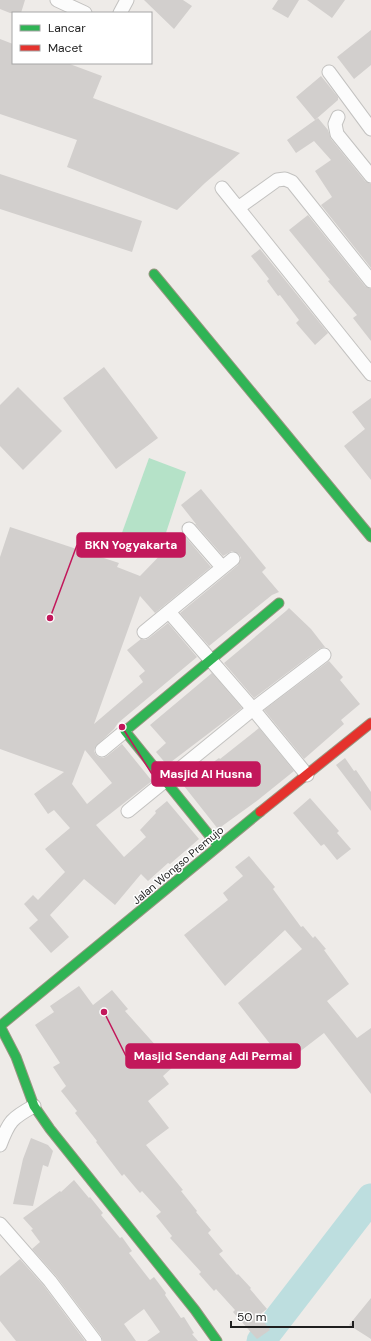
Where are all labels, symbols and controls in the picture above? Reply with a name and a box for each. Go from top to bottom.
legend [12,12,152,64]
text: Lancar [48,20,86,36]
text: Macet [48,40,83,56]
callout: BKN Yogyakarta [77,533,185,557]
text: BKN Yogyakarta [85,537,177,553]
callout: Masjid Al Husna [152,762,260,786]
text: Masjid Al Husna [160,766,252,782]
street label: Jalan Wongso Premujo [129,823,227,907]
callout: Masjid Sendang Adi Permai [126,1044,300,1068]
text: Masjid Sendang Adi Permai [134,1048,292,1064]
scale bar [231,1303,353,1329]
text: 50 m [237,1309,266,1325]

